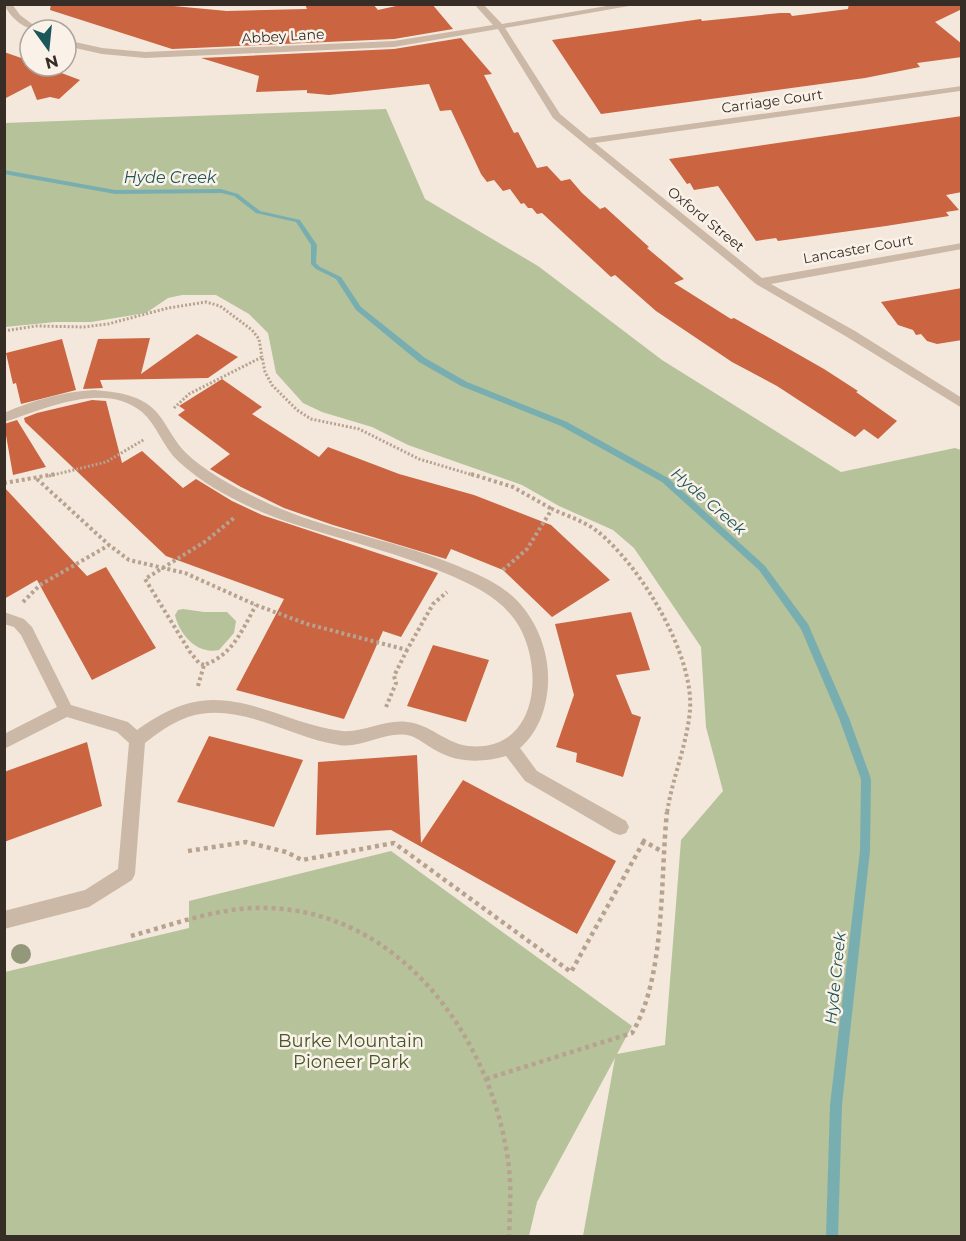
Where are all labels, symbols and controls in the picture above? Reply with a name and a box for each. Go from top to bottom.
north arrow [18,18,78,78]
street label: Abbey Lane [241,25,325,47]
text: N [43,51,60,73]
street label: Carriage Court [720,85,824,117]
water label: Hyde Creek [124,168,218,187]
street label: Oxford Street [664,183,748,256]
street label: Lancaster Court [802,230,915,268]
water label: Hyde Creek [667,464,751,540]
water label: Hyde Creek [821,929,850,1025]
park label: Burke Mountain Pioneer Park [278,1030,424,1073]

